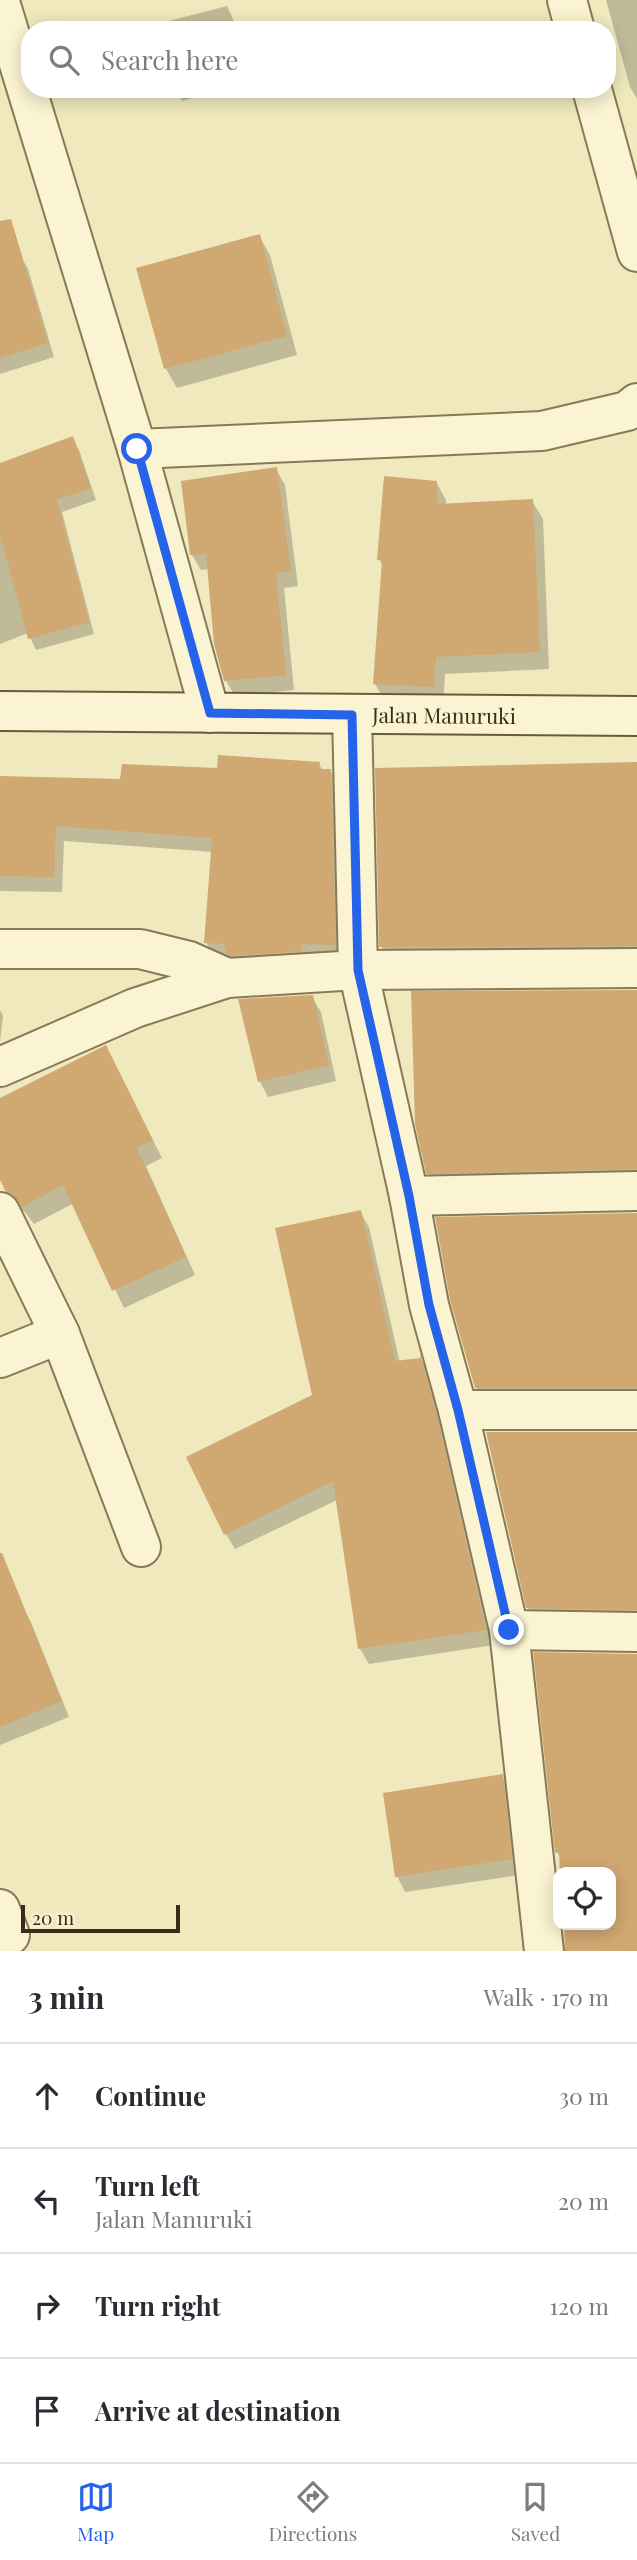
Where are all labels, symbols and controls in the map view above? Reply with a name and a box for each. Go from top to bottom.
search box [21,21,616,98]
icon: search [45,41,83,79]
text: Search here [101,42,238,77]
route start [121,433,152,464]
street label: Jalan Manuruki [371,700,516,729]
route end [493,1614,524,1645]
map controls [553,1867,616,1930]
button: locate [553,1867,616,1930]
scale bar [21,1902,180,1934]
text: 20 m [32,1904,74,1930]
text: 3 min [28,1977,104,2017]
text: Walk · 170 m [484,1981,609,2012]
icon: ahead [28,2077,66,2115]
text: Continue [95,2078,206,2113]
text: 30 m [559,2080,609,2111]
text: Turn left [95,2168,200,2203]
icon: left [28,2182,66,2220]
text: 20 m [558,2185,609,2216]
text: Jalan Manuruki [95,2203,252,2234]
icon: right [28,2287,66,2325]
text: Turn right [95,2288,221,2323]
text: 120 m [550,2290,609,2321]
icon: arrive [28,2392,66,2430]
text: Arrive at destination [95,2393,341,2428]
tab: Map [77,2478,115,2546]
tab: Directions [268,2478,357,2546]
tab: Saved [511,2478,560,2546]

